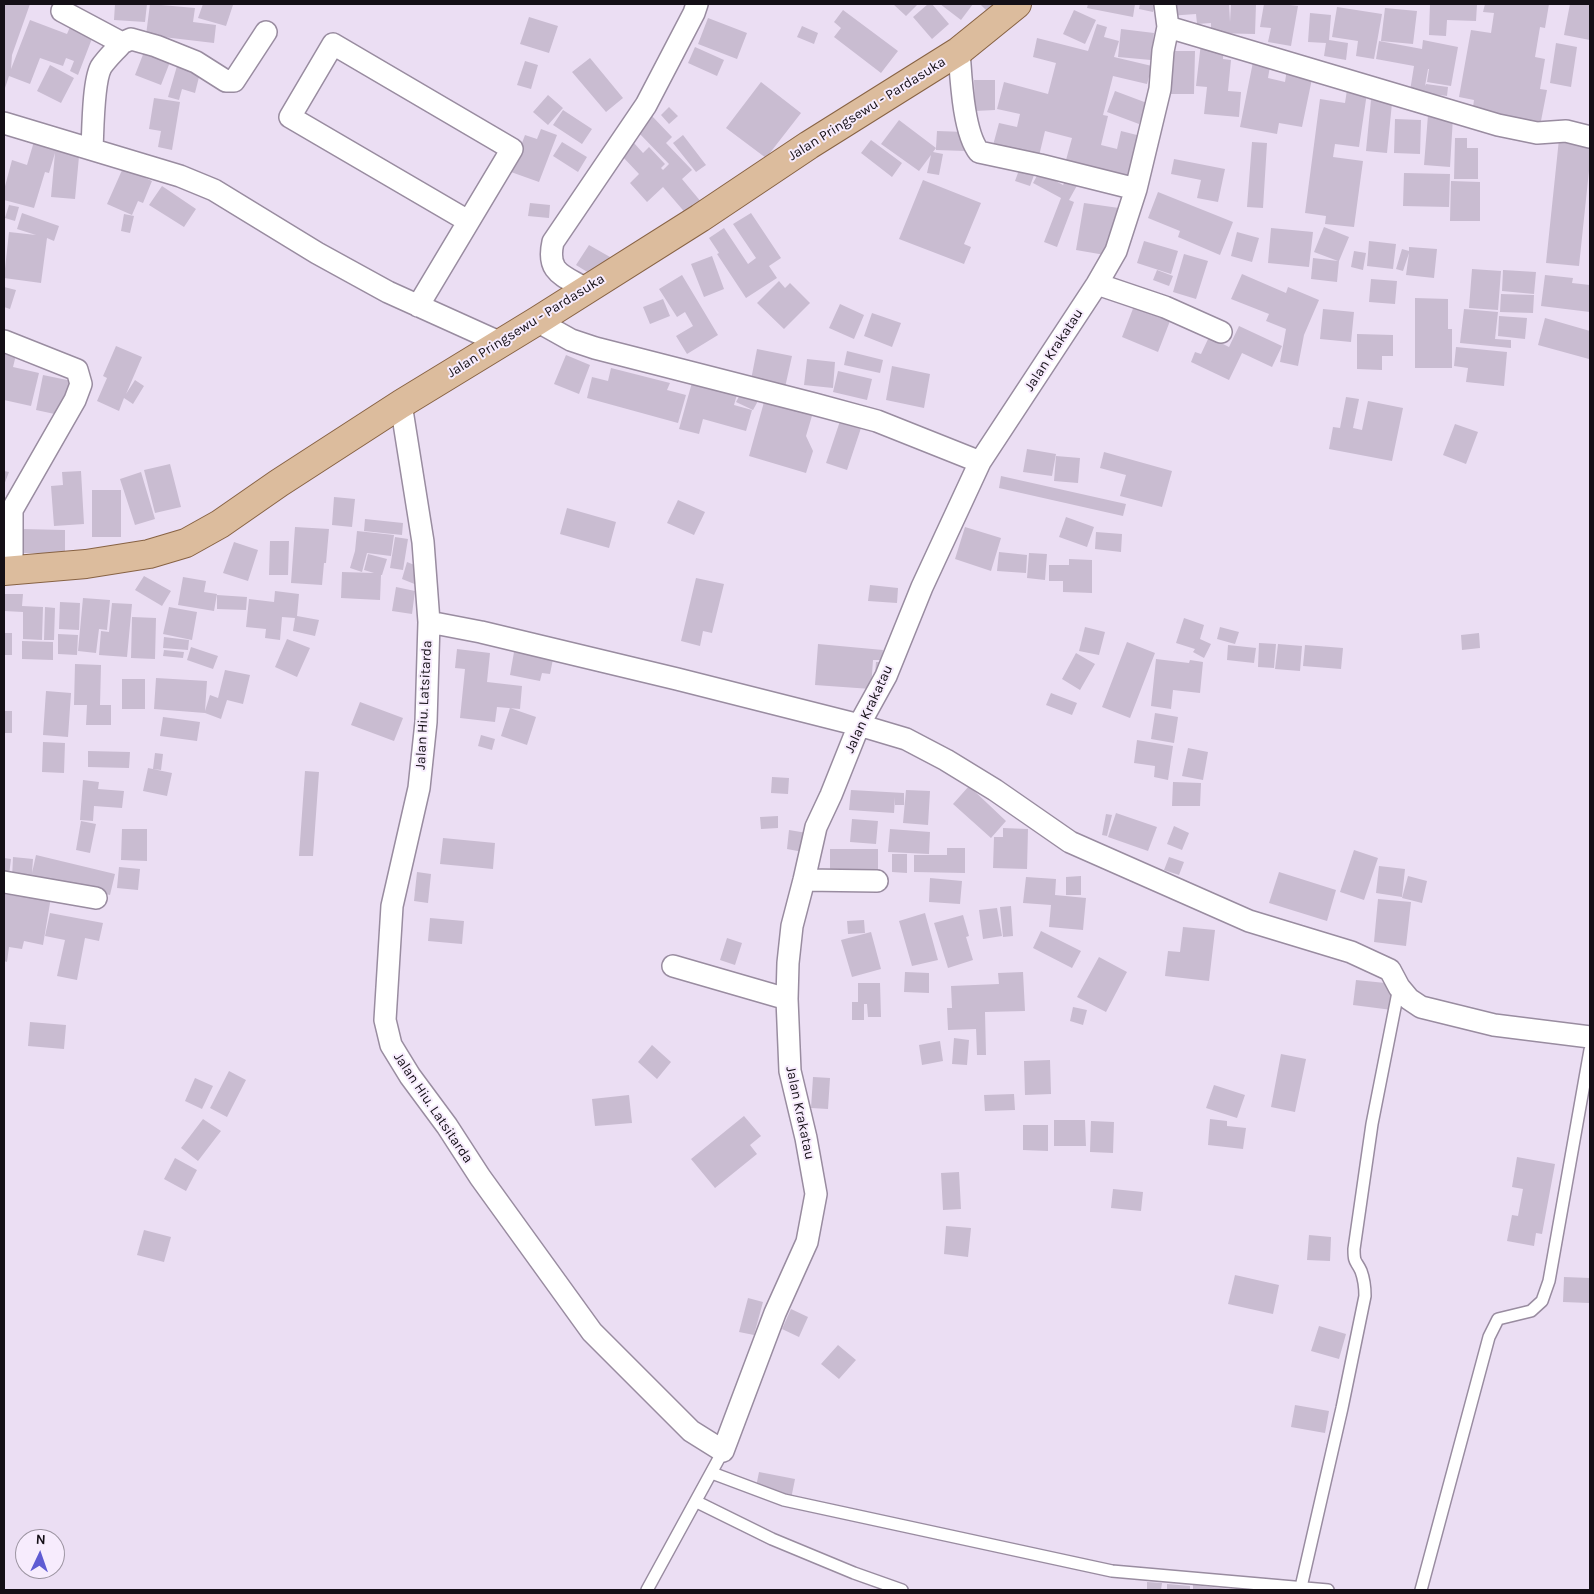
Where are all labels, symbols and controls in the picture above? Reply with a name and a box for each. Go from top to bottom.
street label: Jalan Pringsewu - Pardasuka [785,53,949,165]
street label: Jalan Pringsewu - Pardasuka [444,270,608,382]
street label: Jalan Krakatau [1021,306,1087,394]
street label: Jalan Hiu. Latsitarda [412,640,436,770]
street label: Jalan Krakatau [841,662,897,756]
street label: Jalan Hiu. Latsitarda [390,1050,476,1166]
street label: Jalan Krakatau [782,1065,818,1161]
north arrow [15,1529,65,1579]
text: N [35,1531,46,1548]

